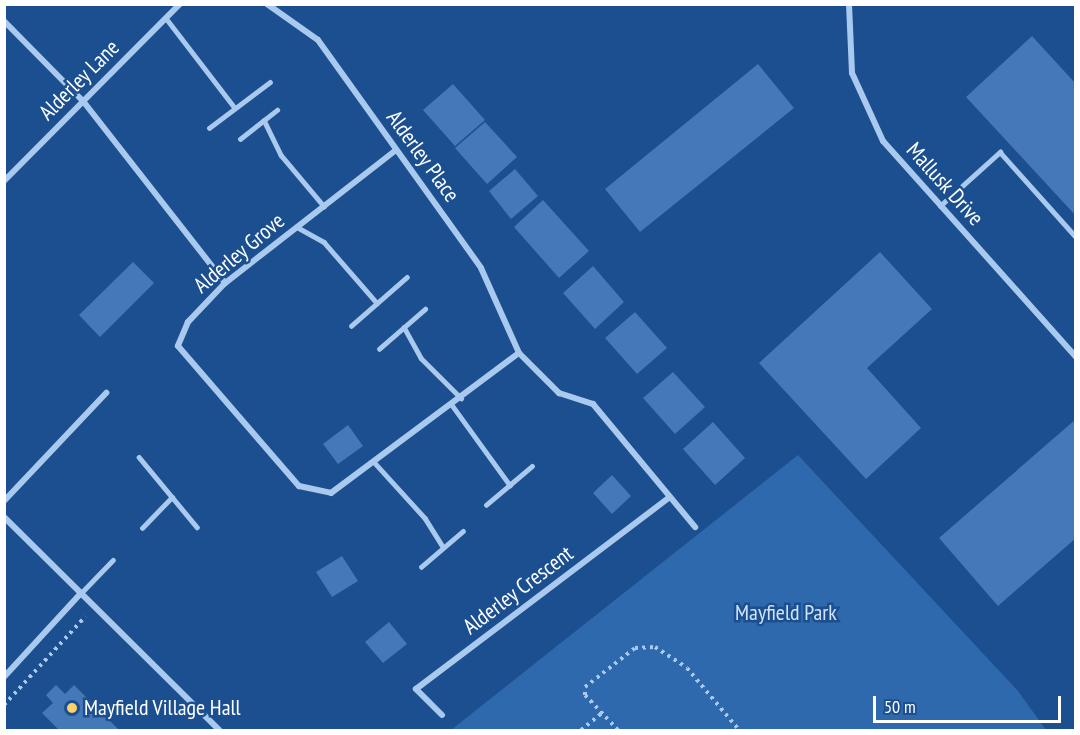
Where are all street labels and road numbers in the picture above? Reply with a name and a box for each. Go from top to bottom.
street label: Alderley Lane [33,34,125,126]
street label: Alderley Place [381,105,465,207]
street label: Mallusk Drive [901,137,989,231]
street label: Alderley Grove [188,207,290,299]
street label: Alderley Crescent [458,540,578,640]

